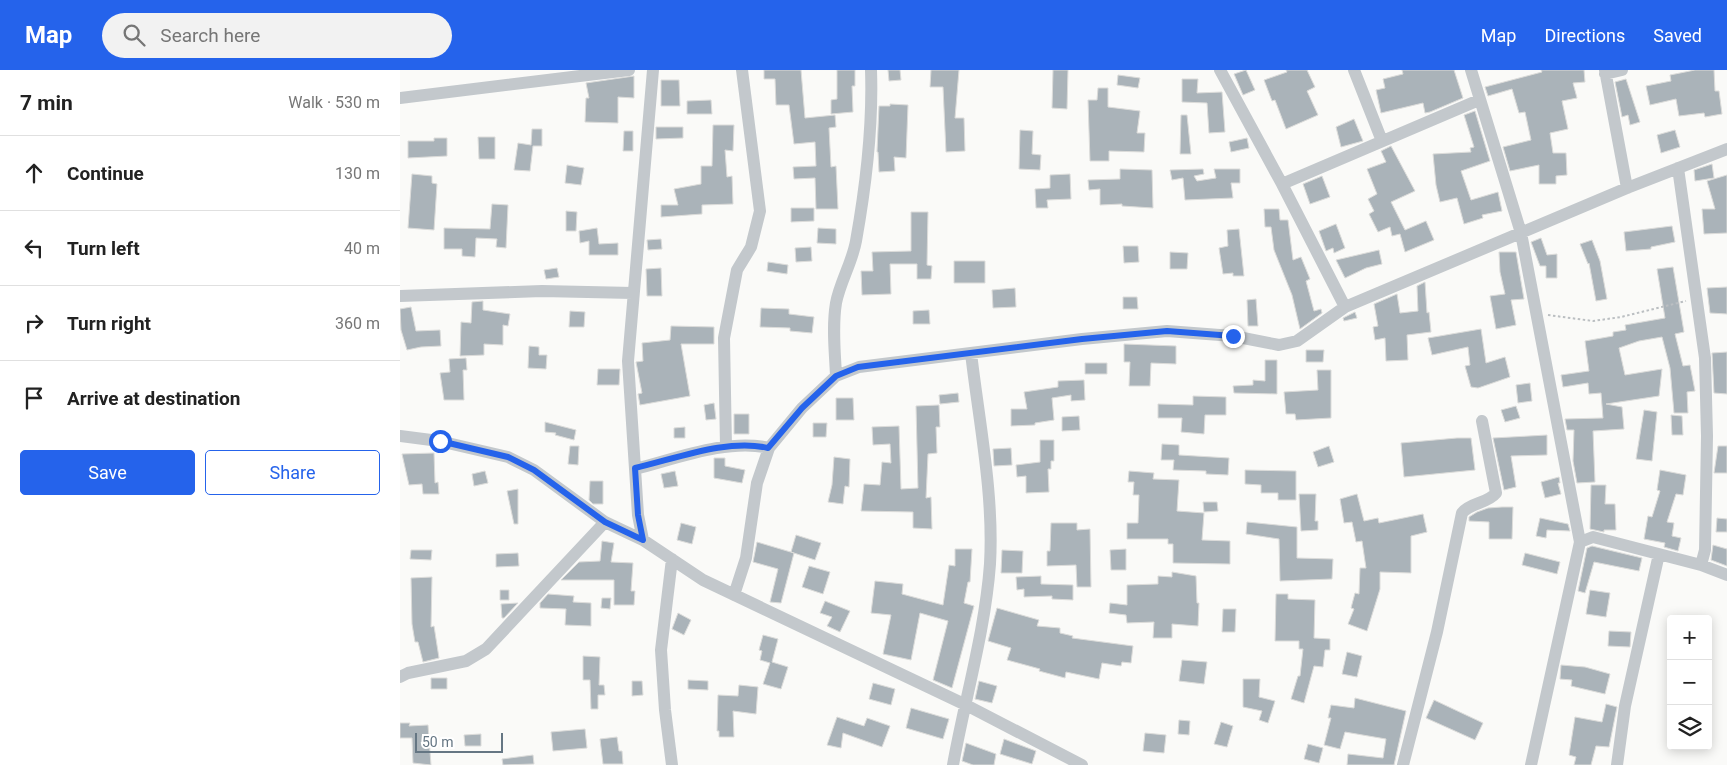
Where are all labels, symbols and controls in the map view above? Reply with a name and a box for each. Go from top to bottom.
search box [102,13,452,58]
text: Map [25,21,72,49]
icon: search [120,21,148,49]
text: Search here [160,24,260,47]
text: Map [1481,25,1516,46]
text: Directions [1544,25,1625,46]
text: Saved [1653,25,1702,46]
text: 7 min [20,91,73,115]
text: Walk · 530 m [288,93,380,112]
icon: ahead [20,159,48,187]
text: Continue [67,162,144,185]
text: 130 m [335,164,380,183]
icon: left [20,234,48,262]
text: Turn left [67,237,140,260]
text: 40 m [344,239,380,258]
icon: right [20,309,48,337]
text: Turn right [67,312,151,335]
text: 360 m [335,314,380,333]
route end [1222,325,1245,348]
icon: arrive [20,384,48,412]
text: Arrive at destination [67,387,240,410]
route start [429,430,452,453]
button: Save [20,450,195,495]
button: Share [205,450,380,495]
map controls [1667,615,1712,750]
button: + [1667,615,1712,660]
button: − [1667,660,1712,705]
button: layers [1667,705,1712,750]
scale bar [415,730,502,753]
text: 50 m [422,734,454,750]

